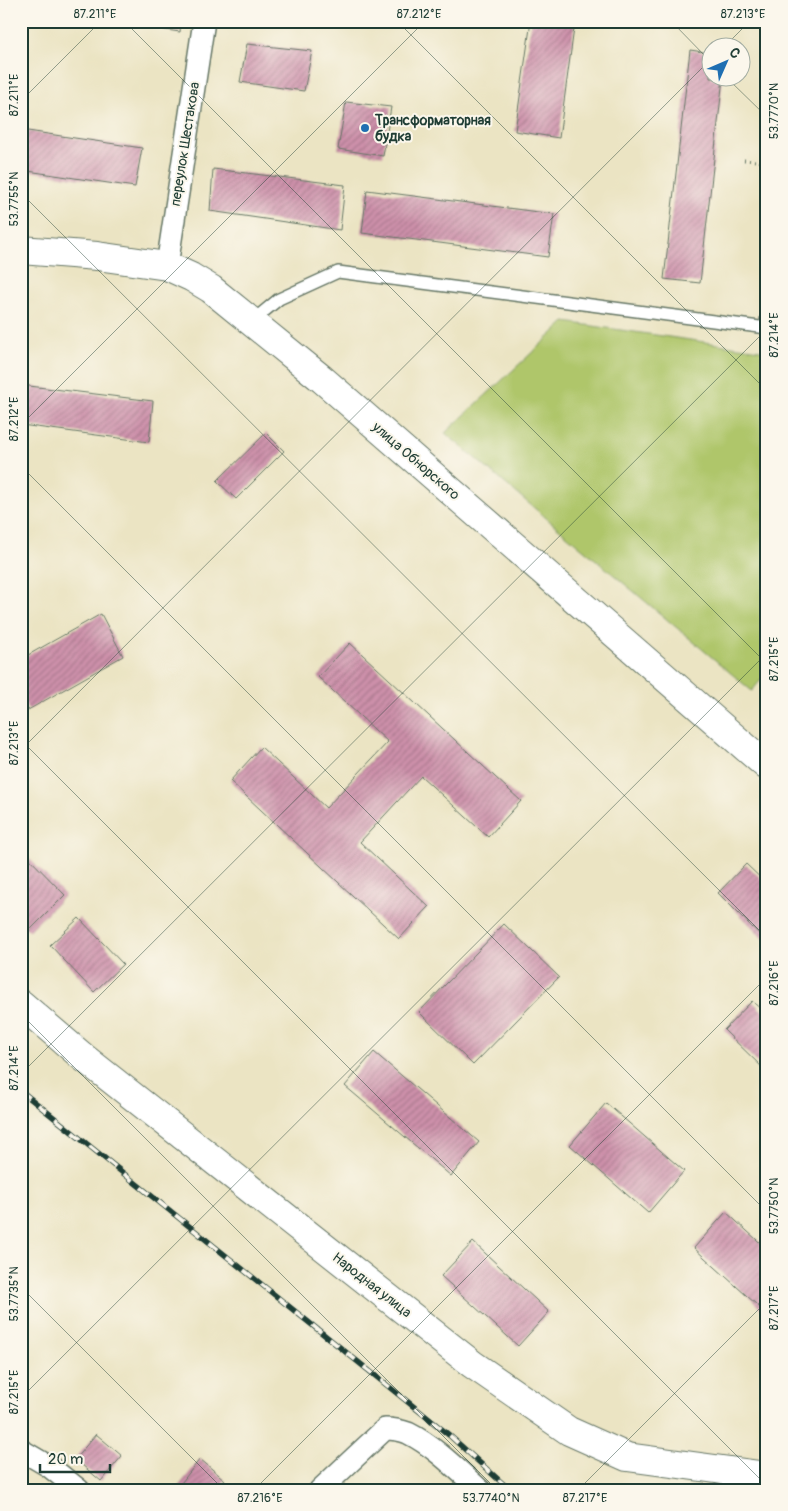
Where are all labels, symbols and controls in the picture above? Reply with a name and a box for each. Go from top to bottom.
text: 87.211°E [74,7,116,22]
text: 87.212°E [397,7,441,22]
text: 87.213°E [721,7,765,22]
north arrow [700,38,750,88]
text: С [726,44,744,62]
text: 87.211°E [7,74,22,116]
street label: переулок Шестакова [167,81,203,207]
text: 53.7770°N [767,83,782,139]
place label: Трансформаторная будка [374,112,491,145]
marker: Трансформаторная будка [359,122,371,134]
text: 53.7755°N [7,172,22,226]
text: 87.214°E [767,313,782,357]
text: 87.212°E [7,397,22,441]
street label: улица Обнорского [368,418,463,504]
text: 87.215°E [767,637,782,681]
text: 87.213°E [7,721,22,765]
text: 87.216°E [767,961,782,1005]
text: 87.214°E [7,1046,22,1090]
text: 53.7750°N [767,1178,782,1234]
street label: Народная улица [329,1249,415,1321]
text: 53.7735°N [7,1266,22,1322]
text: 87.217°E [767,1286,782,1330]
text: 87.215°E [7,1370,22,1414]
scale bar [40,1441,110,1473]
text: 20 m [48,1450,83,1469]
text: 87.216°E [238,1491,282,1506]
text: 53.7740°N [462,1491,520,1506]
text: 87.217°E [563,1491,607,1506]

